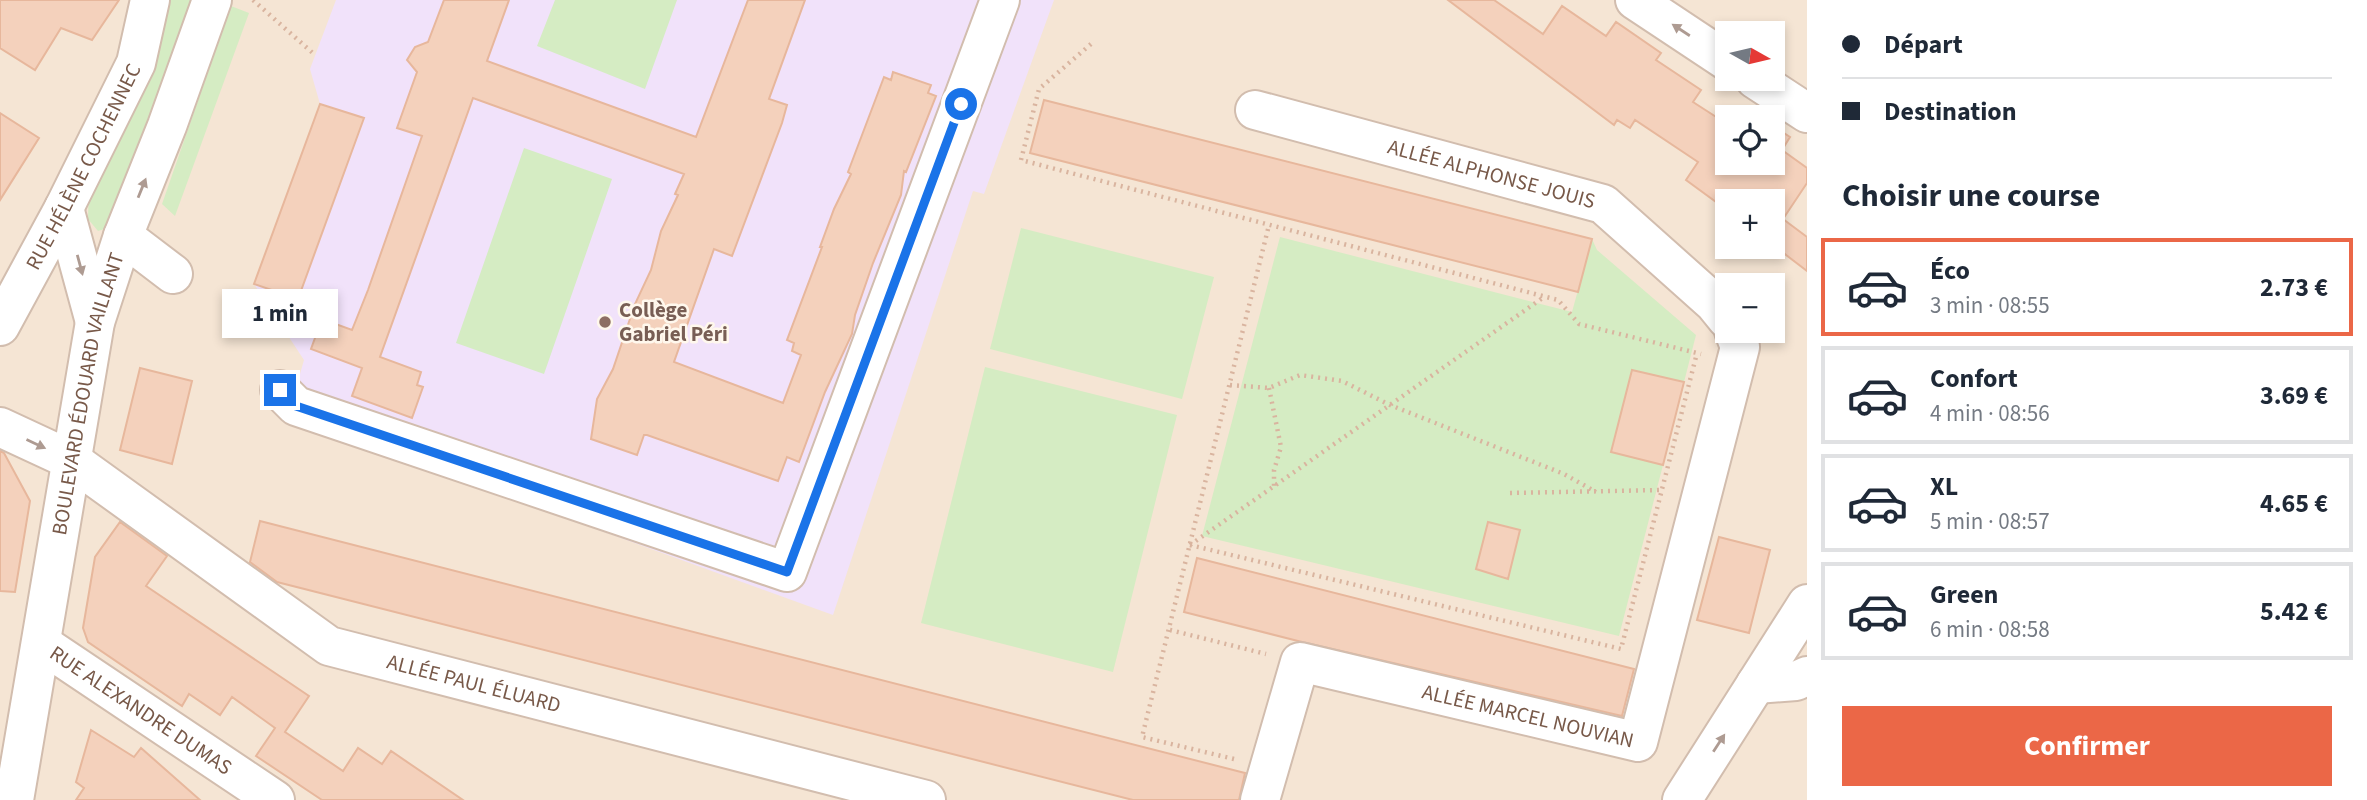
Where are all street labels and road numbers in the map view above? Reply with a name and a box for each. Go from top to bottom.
street label: RUE HÉLÈNE COCHENNEC [18,58,149,275]
street label: ALLÉE ALPHONSE JOUIS [1384,132,1599,216]
street label: BOULEVARD ÉDOUARD VAILLANT [44,249,132,537]
street label: RUE ALEXANDRE DUMAS [44,638,238,782]
street label: ALLÉE PAUL ÉLUARD [384,647,564,720]
street label: ALLÉE MARCEL NOUVIAN [1419,676,1637,756]

